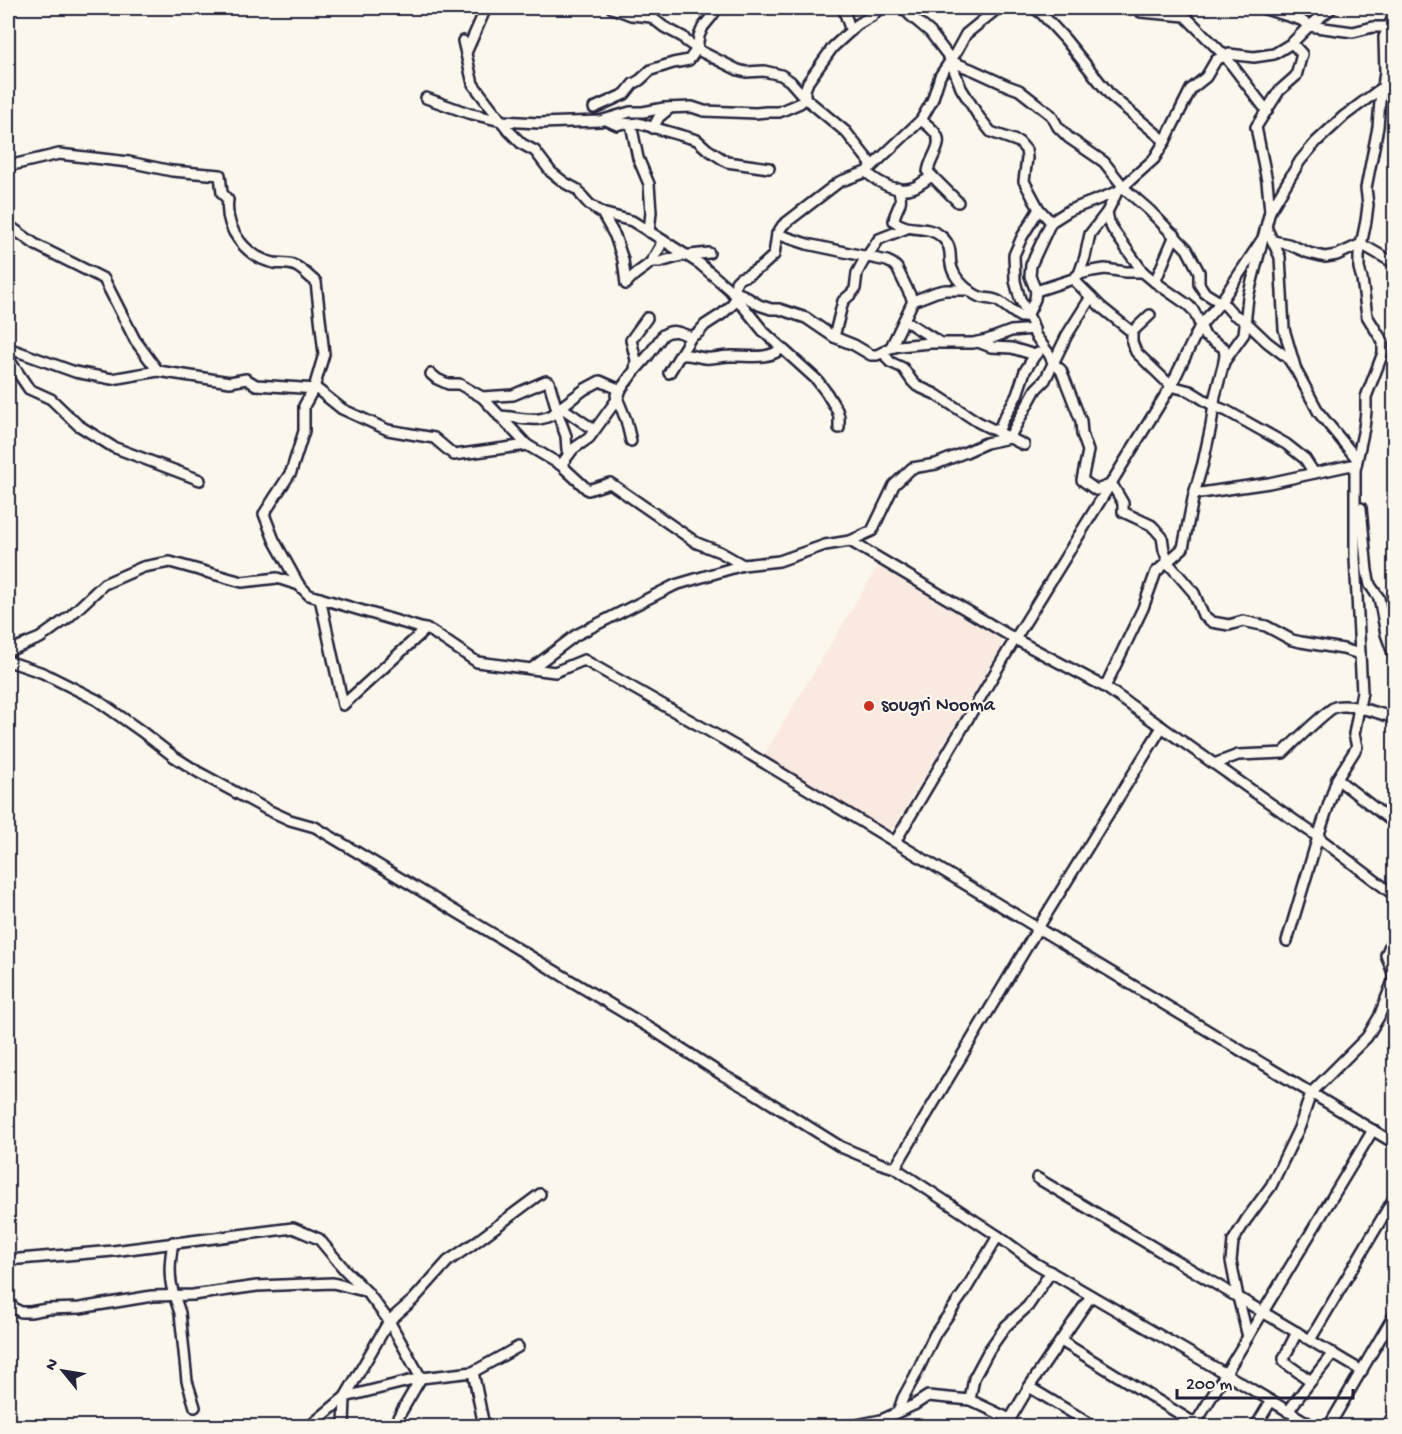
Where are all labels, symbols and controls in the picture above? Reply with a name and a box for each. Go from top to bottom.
place label: sougri Nooma [881,695,996,718]
marker: sougri Nooma [862,699,876,713]
north arrow [33,1341,93,1401]
text: N [42,1356,64,1375]
scale bar [1177,1362,1352,1400]
text: 200 m [1186,1375,1233,1396]

